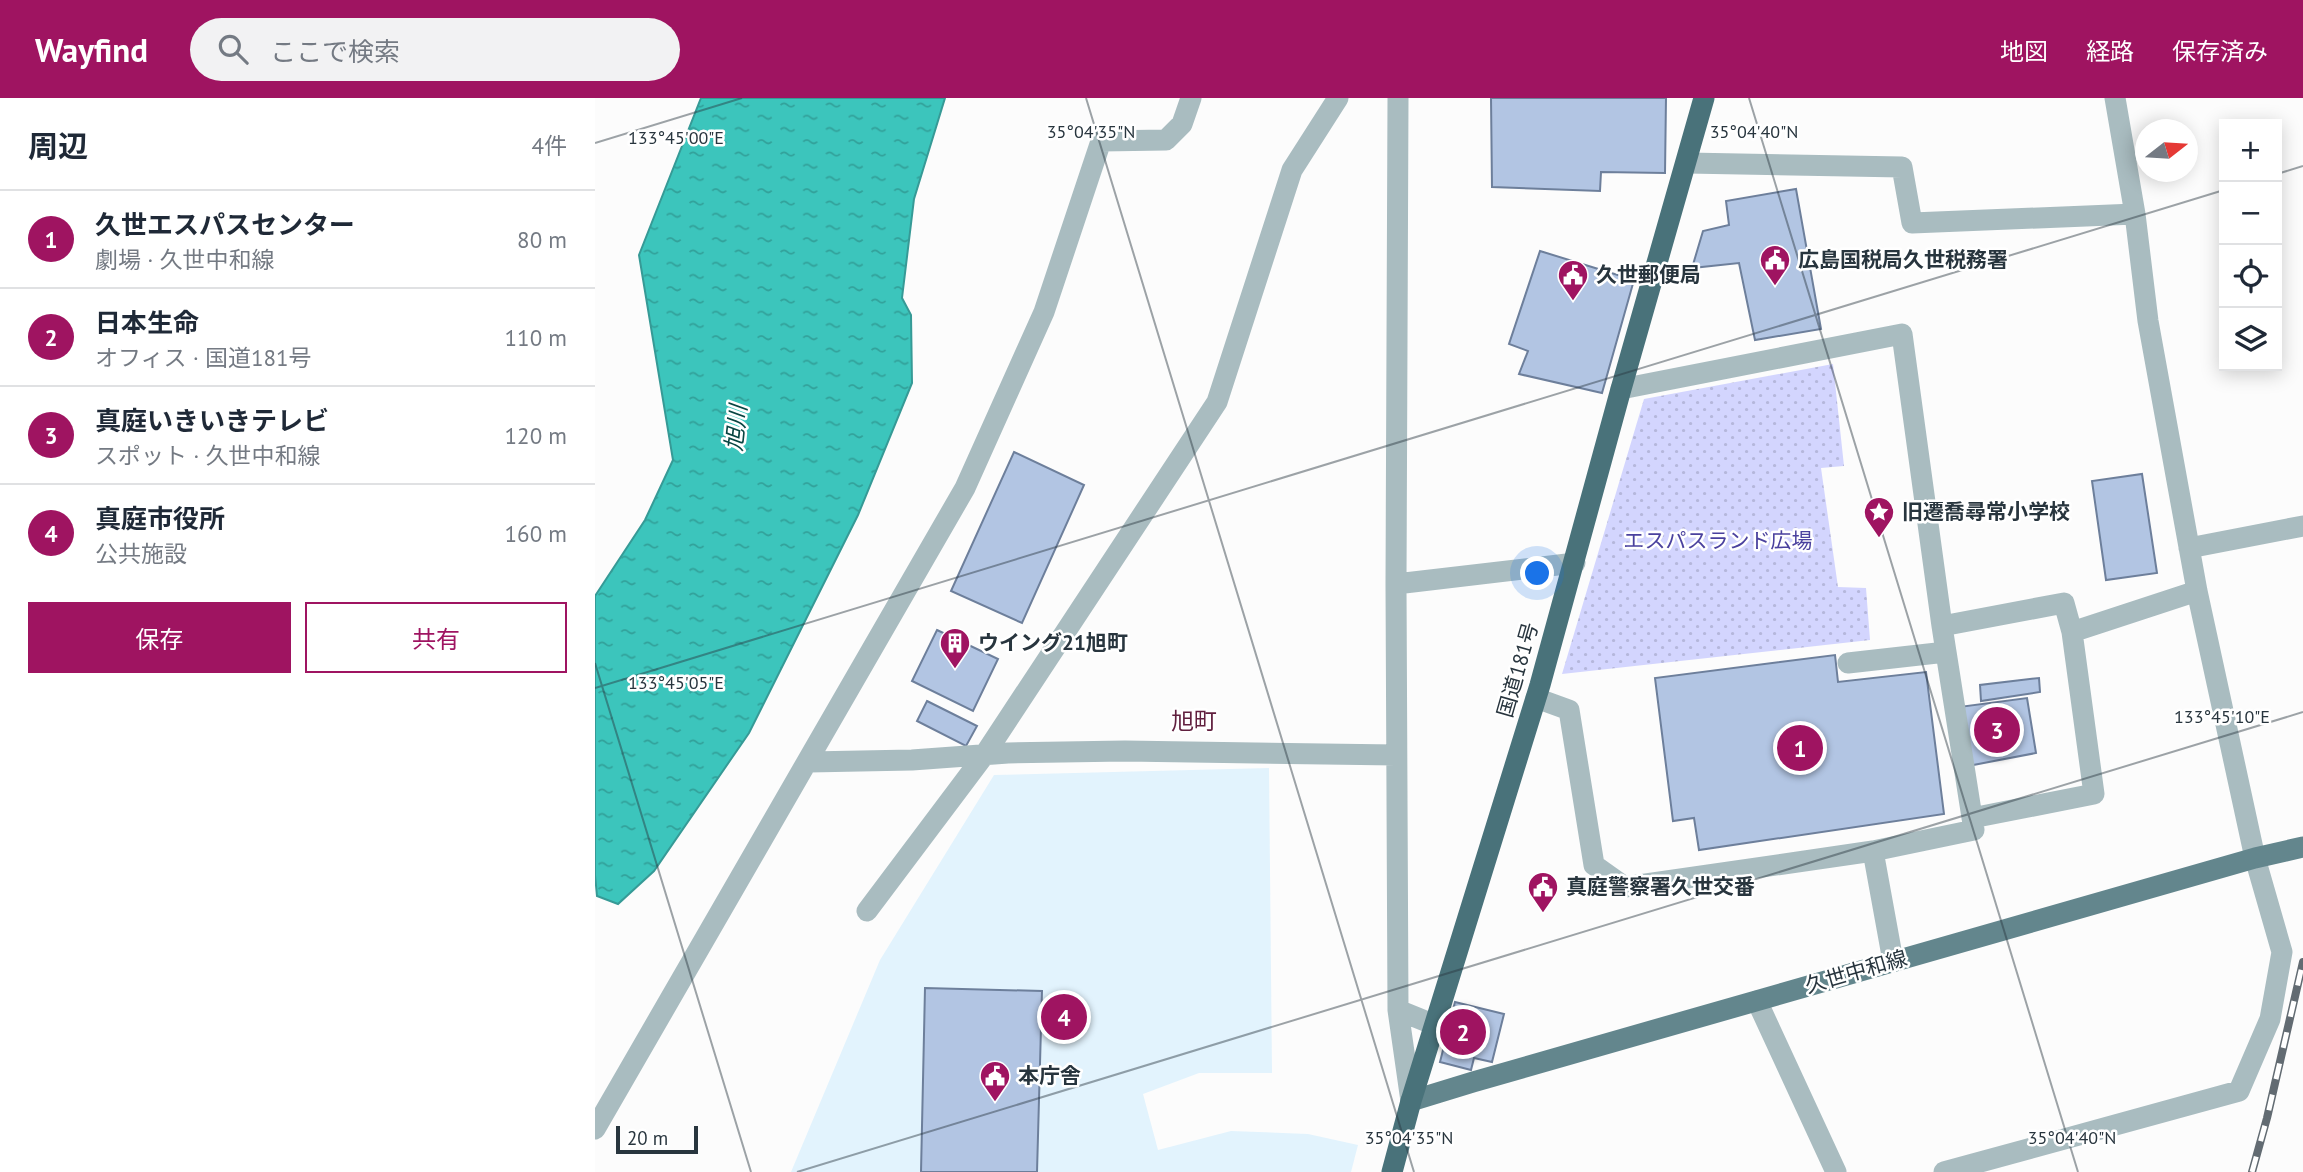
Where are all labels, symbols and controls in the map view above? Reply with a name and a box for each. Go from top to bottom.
search box [190,18,680,81]
text: Wayfind [35,28,148,71]
icon: search [214,30,252,68]
text: ここで検索 [270,35,400,68]
text: 地図 [2000,36,2048,67]
text: 経路 [2086,36,2134,67]
text: 保存済み [2172,36,2268,67]
north arrow [2135,119,2198,182]
map controls [2219,119,2282,371]
button: + [2219,119,2282,182]
text: 35°04'35"N [1047,120,1135,143]
text: 35°04'40"N [1710,120,1798,143]
text: 周辺 [28,126,88,165]
text: 133°45'00"E [628,126,724,149]
text: 4件 [531,131,567,160]
button: − [2219,182,2282,245]
text: 久世エスパスセンター [95,208,355,241]
text: 1 [44,225,58,254]
text: 80 m [517,225,567,254]
public building icon: 広島国税局久世税務署 [1758,243,1792,287]
text: 劇場 · 久世中和線 [95,245,274,274]
button: locate [2219,245,2282,308]
place label: 広島国税局久世税務署 [1798,246,2008,273]
public building icon: 久世郵便局 [1556,258,1590,302]
place label: 久世郵便局 [1596,261,1701,288]
text: 日本生命 [95,306,199,339]
button: layers [2219,308,2282,371]
text: 2 [44,323,58,352]
text: 110 m [505,323,567,352]
text: オフィス · 国道181号 [95,343,312,372]
water label: 旭川 [719,401,753,452]
text: 真庭いきいきテレビ [95,404,329,437]
text: 3 [44,421,58,450]
text: 120 m [505,421,567,450]
text: スポット · 久世中和線 [95,441,320,470]
place icon: 旧遷喬尋常小学校 [1862,495,1896,539]
place label: 旧遷喬尋常小学校 [1902,498,2070,525]
text: 真庭市役所 [95,502,225,535]
text: 4 [44,519,58,548]
text: 160 m [505,519,567,548]
park label: エスパスランド広場 [1624,527,1813,554]
text: 公共施設 [95,539,187,568]
your location [1520,556,1554,590]
button: 保存 [28,602,291,673]
button: 共有 [305,602,567,673]
street label: 国道181号 [1491,619,1544,720]
building icon: ウイング21旭町 [938,626,972,670]
place label: ウイング21旭町 [978,629,1128,656]
text: 133°45'05"E [628,671,724,694]
pin: 3 [1974,704,2020,756]
text: 133°45'10"E [2174,705,2270,728]
district label: 旭町 [1171,706,1217,735]
pin: 1 [1777,722,1823,774]
public building icon: 真庭警察署久世交番 [1526,870,1560,914]
place label: 真庭警察署久世交番 [1566,873,1755,900]
street label: 久世中和線 [1802,944,1910,999]
pin: 4 [1041,991,1087,1043]
pin: 2 [1440,1006,1486,1058]
public building icon: 本庁舎 [978,1059,1012,1103]
place label: 本庁舎 [1018,1062,1081,1089]
scale bar [616,1123,698,1155]
text: 20 m [627,1126,668,1150]
text: 35°04'35"N [1365,1126,1453,1149]
text: 35°04'40"N [2028,1126,2116,1149]

